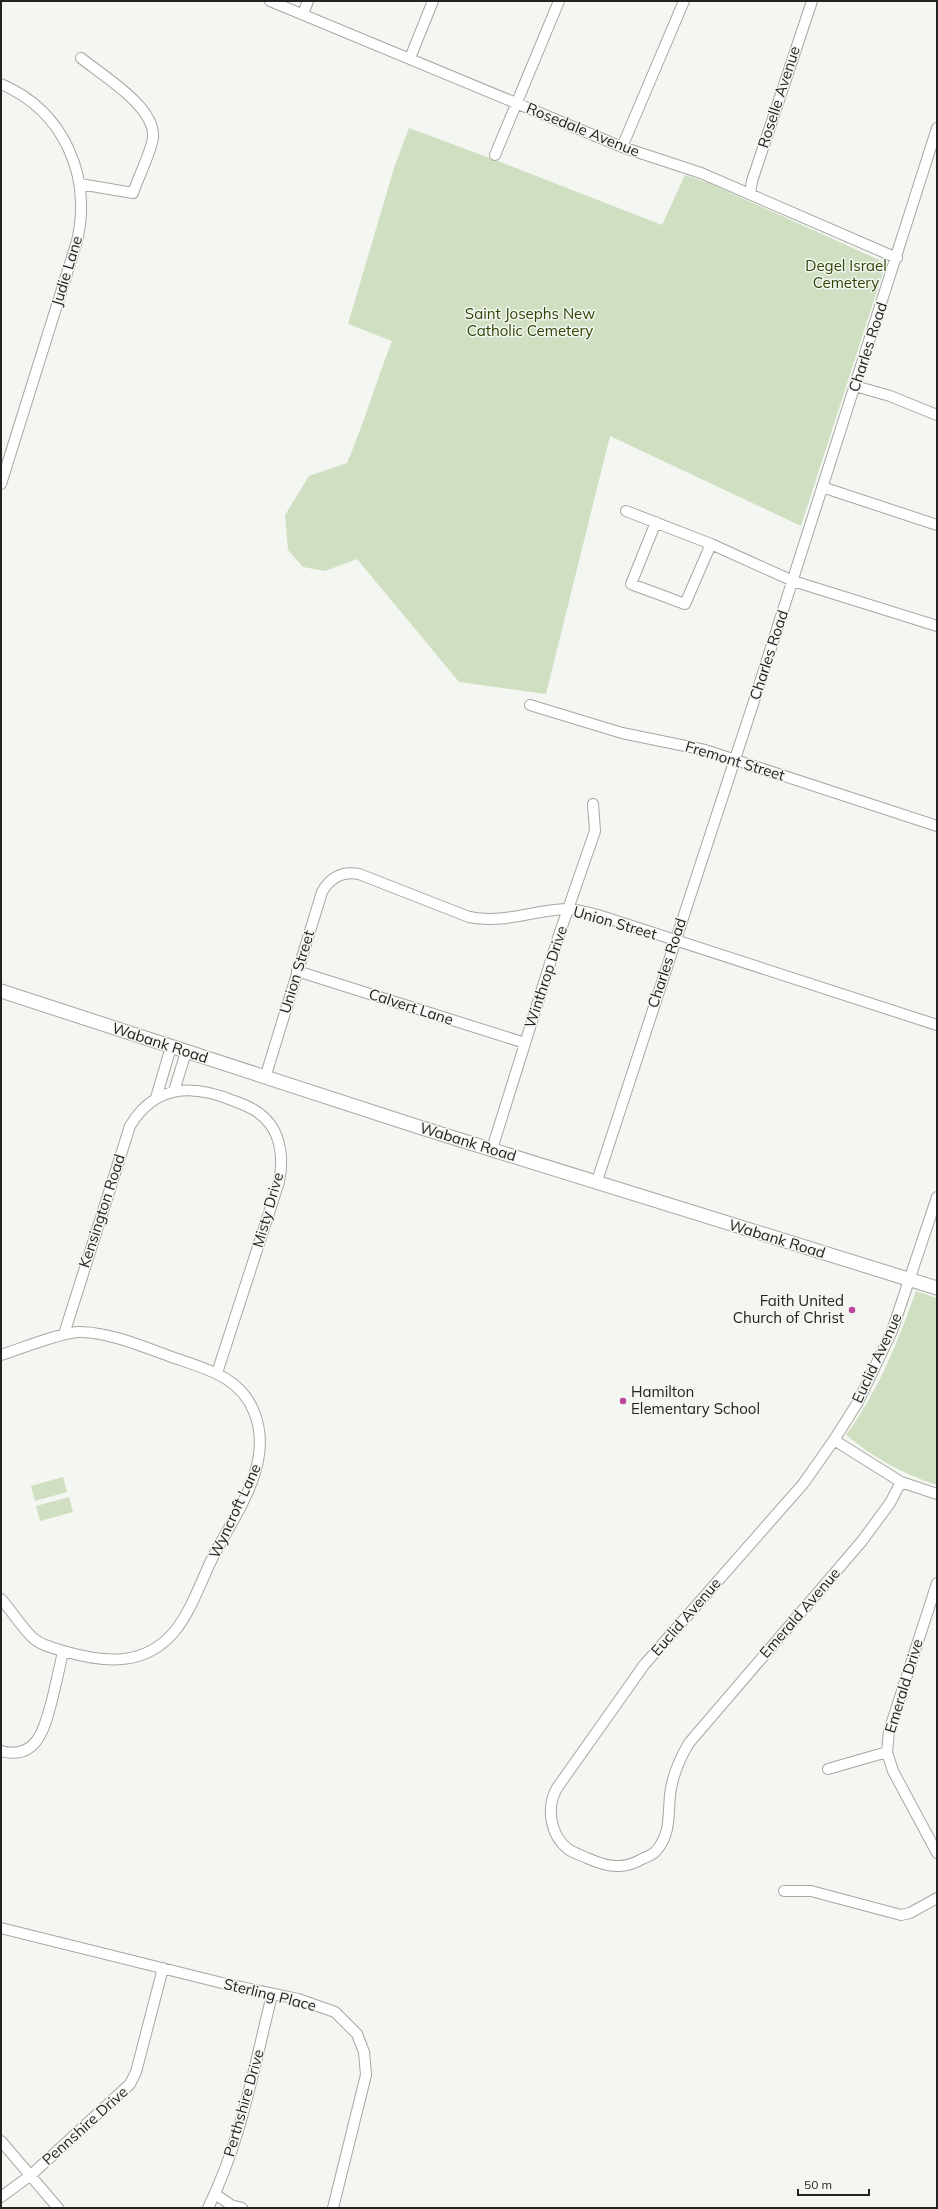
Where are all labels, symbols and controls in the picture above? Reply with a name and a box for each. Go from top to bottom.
street label: Roselle Avenue [753,44,804,150]
street label: Rosedale Avenue [524,98,643,161]
street label: Judie Lane [47,233,86,308]
park label: Degel Israel Cemetery [805,256,887,292]
street label: Charles Road [844,300,891,394]
park label: Saint Josephs New Catholic Cemetery [465,304,595,340]
street label: Charles Road [745,608,792,702]
street label: Fremont Street [683,736,787,785]
street label: Union Street [571,902,659,944]
street label: Charles Road [643,916,690,1010]
street label: Winthrop Drive [520,923,571,1030]
street label: Union Street [275,928,318,1016]
street label: Calvert Lane [366,984,456,1029]
street label: Wabank Road [110,1018,211,1067]
street label: Wabank Road [418,1118,519,1165]
street label: Kensington Road [74,1152,129,1270]
street label: Misty Drive [248,1170,287,1250]
street label: Wabank Road [727,1215,828,1262]
place label: Faith United Church of Christ [733,1291,844,1327]
marker: Faith United Church of Christ [847,1305,857,1315]
street label: Euclid Avenue [847,1310,906,1406]
place label: Hamilton Elementary School [631,1382,760,1418]
marker: Hamilton Elementary School [618,1396,628,1406]
street label: Wyncroft Lane [204,1460,265,1561]
street label: Emerald Avenue [755,1564,844,1662]
street label: Euclid Avenue [647,1574,725,1660]
street label: Emerald Drive [880,1637,927,1735]
street label: Sterling Place [222,1974,318,2015]
street label: Perthshire Drive [219,2047,268,2159]
street label: Pennshire Drive [38,2082,131,2169]
scale bar [798,2171,869,2197]
text: 50 m [804,2177,832,2192]

